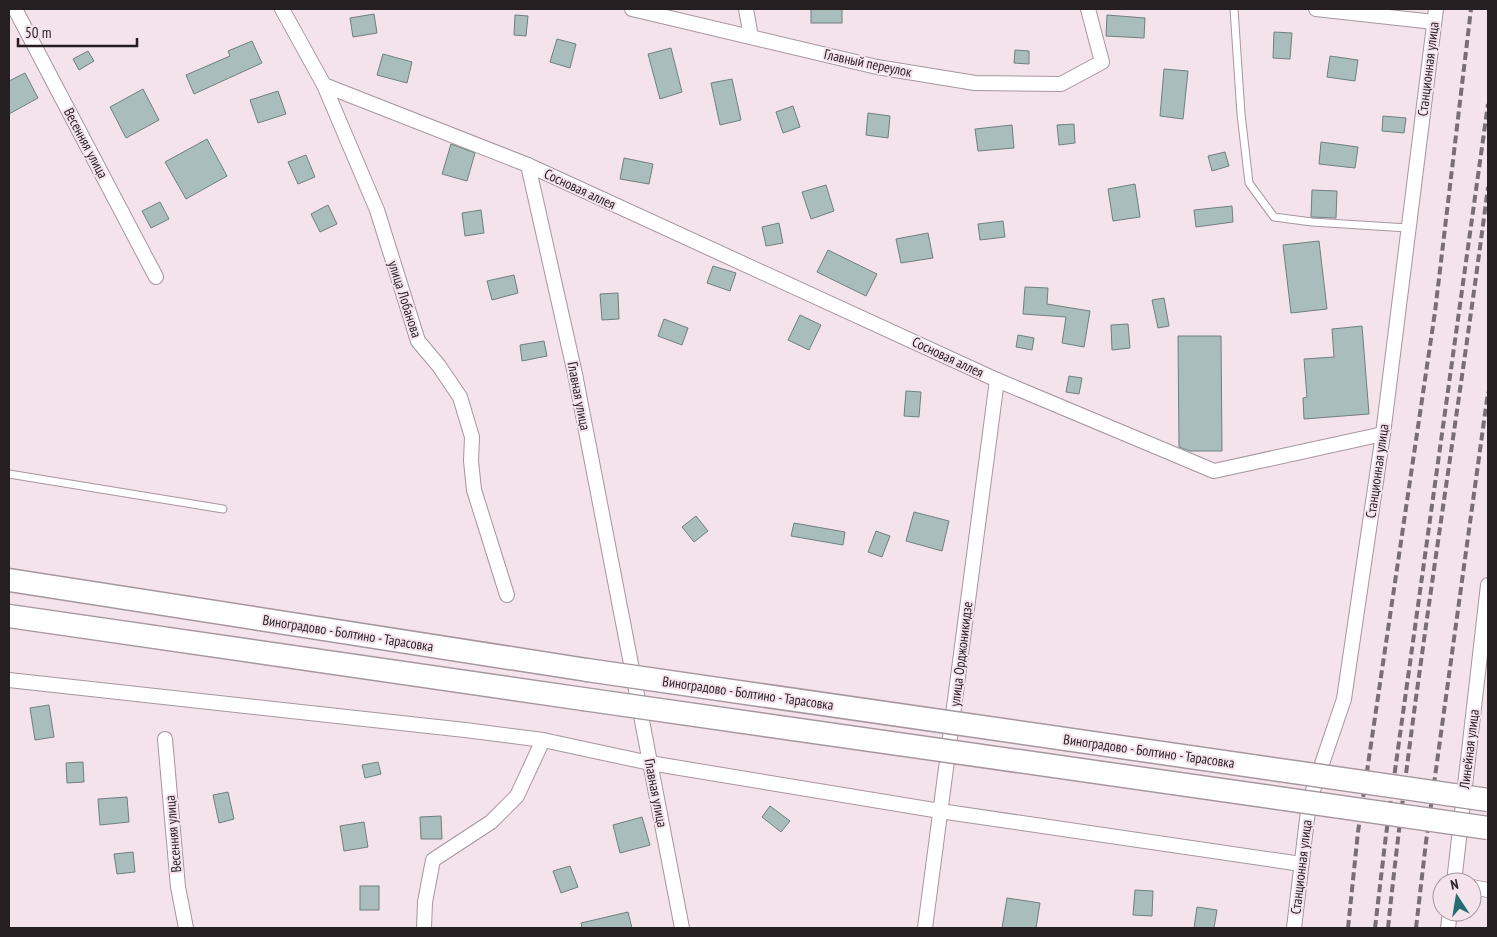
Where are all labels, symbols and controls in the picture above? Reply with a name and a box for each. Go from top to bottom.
scale bar [18,15,136,47]
street label: Станционная улица [1413,21,1443,117]
text: 50 m [25,23,51,42]
street label: Главный переулок [822,45,914,81]
street label: Весенняя улица [60,105,112,181]
street label: Сосновая аллея [541,165,619,213]
street label: улица Лобанова [384,258,426,340]
street label: Сосновая аллея [909,333,987,381]
street label: Главная улица [564,360,594,432]
street label: Станционная улица [1361,423,1393,519]
street label: улица Орджоникидзе [946,600,976,708]
street label: Виноградово - Болтино - Тарасовка [261,611,435,655]
street label: Виноградово - Болтино - Тарасовка [661,672,835,714]
street label: Линейная улица [1455,708,1483,791]
street label: Виноградово - Болтино - Тарасовка [1062,730,1236,772]
street label: Главная улица [641,757,671,829]
street label: Весенняя улица [161,795,185,873]
street label: Станционная улица [1286,819,1316,915]
north arrow [1432,872,1482,922]
text: N [1449,875,1460,894]

